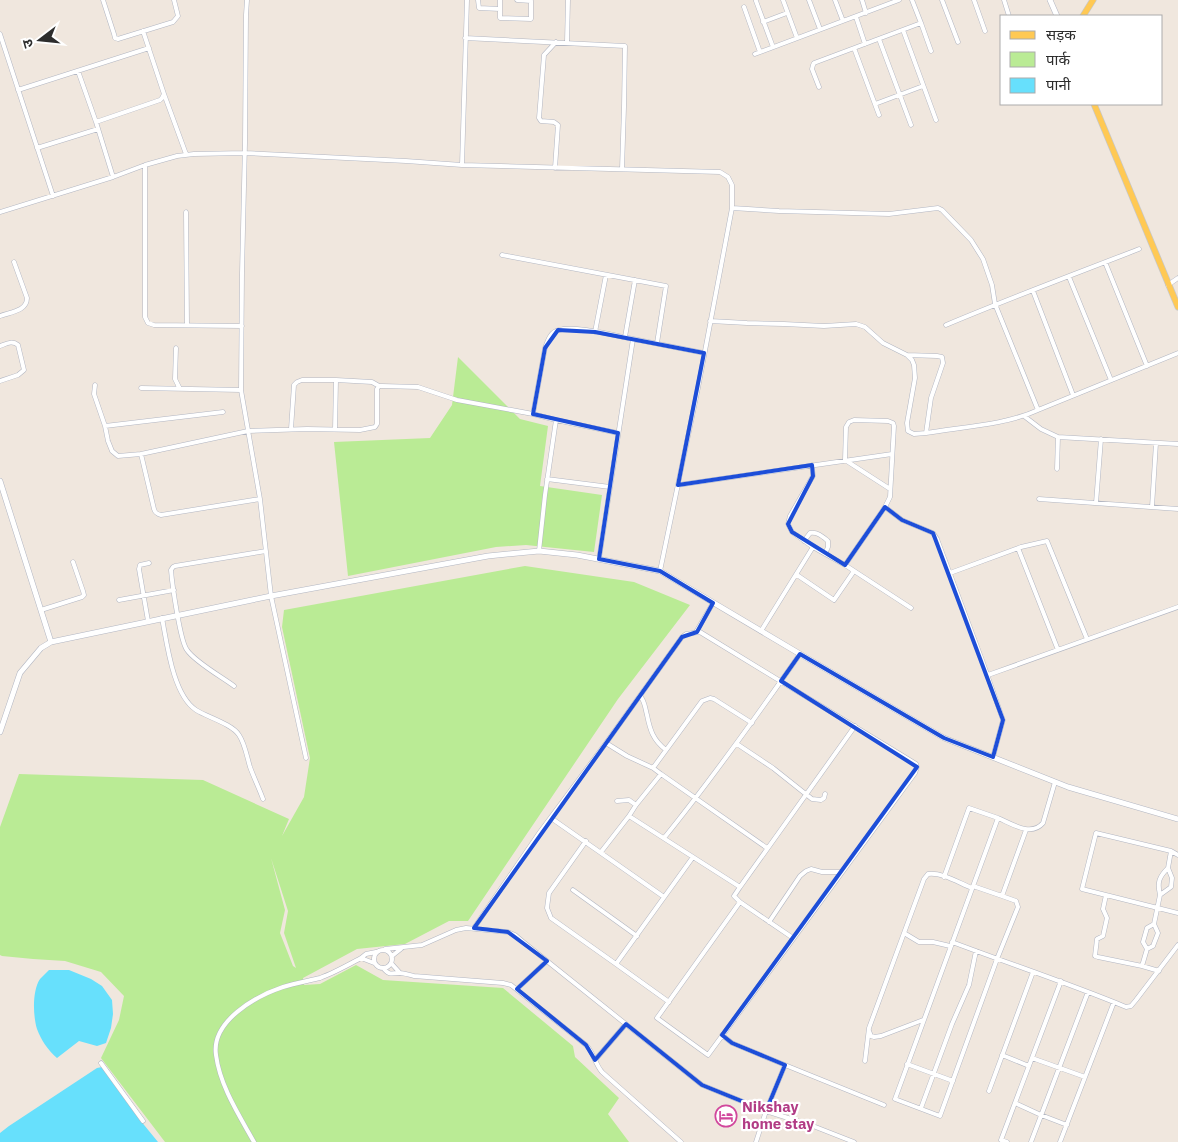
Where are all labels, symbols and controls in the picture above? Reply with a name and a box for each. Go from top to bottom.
north arrow [15,15,65,65]
legend [1000,15,1163,105]
text: सड़क [1046,25,1076,44]
text: उ [18,36,37,50]
text: पार्क [1046,50,1070,69]
text: पानी [1046,75,1072,94]
place label: Nikshay home stay [742,1097,814,1133]
hotel icon: Nikshay home stay [714,1104,738,1128]

